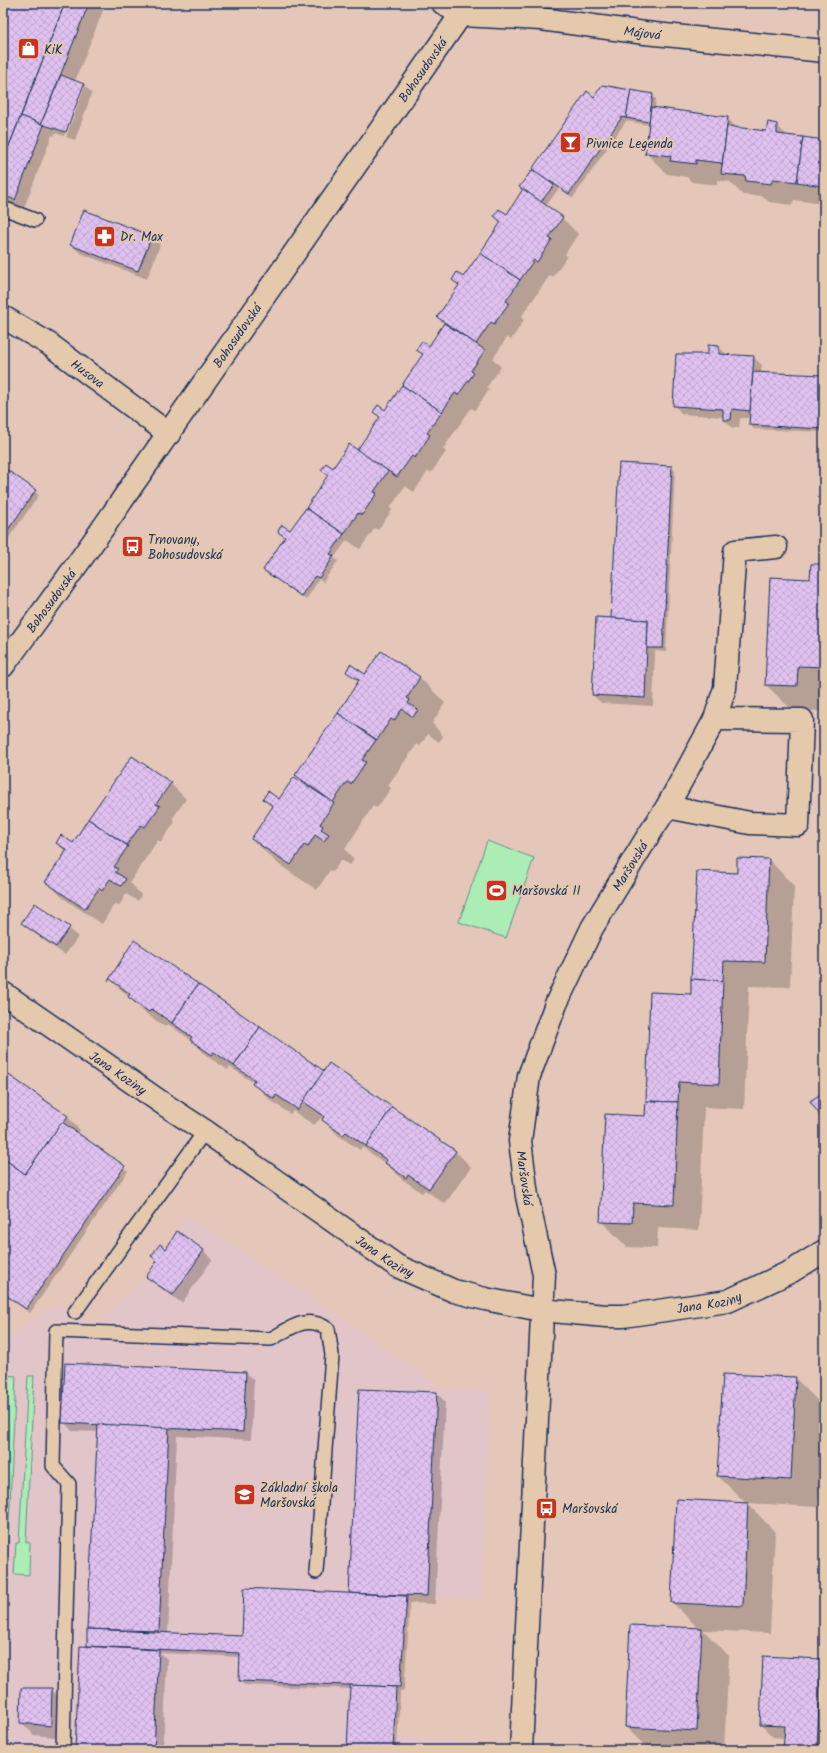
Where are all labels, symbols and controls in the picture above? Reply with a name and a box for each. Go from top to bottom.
street label: Májová [622,21,664,47]
street label: Bohosudovská [394,33,455,107]
shop icon: KiK [16,36,42,62]
place label: KiK [44,40,63,61]
bar icon: Pivnice Legenda [557,130,583,156]
place label: Pivnice Legenda [586,134,673,155]
pharmacy icon: Dr. Max [92,223,118,249]
place label: Dr. Max [120,227,163,248]
street label: Bohosudovská [208,298,269,373]
street label: Husova [66,355,109,394]
place label: Trnovany, Bohosudovská [148,530,224,566]
bus stop icon: Trnovany, Bohosudovská [120,533,146,559]
street label: Bohosudovská [22,564,84,638]
street label: Maršovská [608,836,655,896]
sports icon: Maršovská II [484,877,510,903]
place label: Maršovská II [512,881,581,902]
street label: Jana Koziny [84,1046,151,1102]
street label: Maršovská [509,1149,538,1209]
street label: Jana Koziny [351,1231,418,1284]
street label: Jana Koziny [675,1287,747,1320]
place label: Základní škola Maršovská [260,1478,338,1514]
school or university icon: Základní škola Maršovská [231,1481,257,1507]
bus stop icon: Maršovská [533,1495,559,1521]
place label: Maršovská [562,1499,619,1520]

